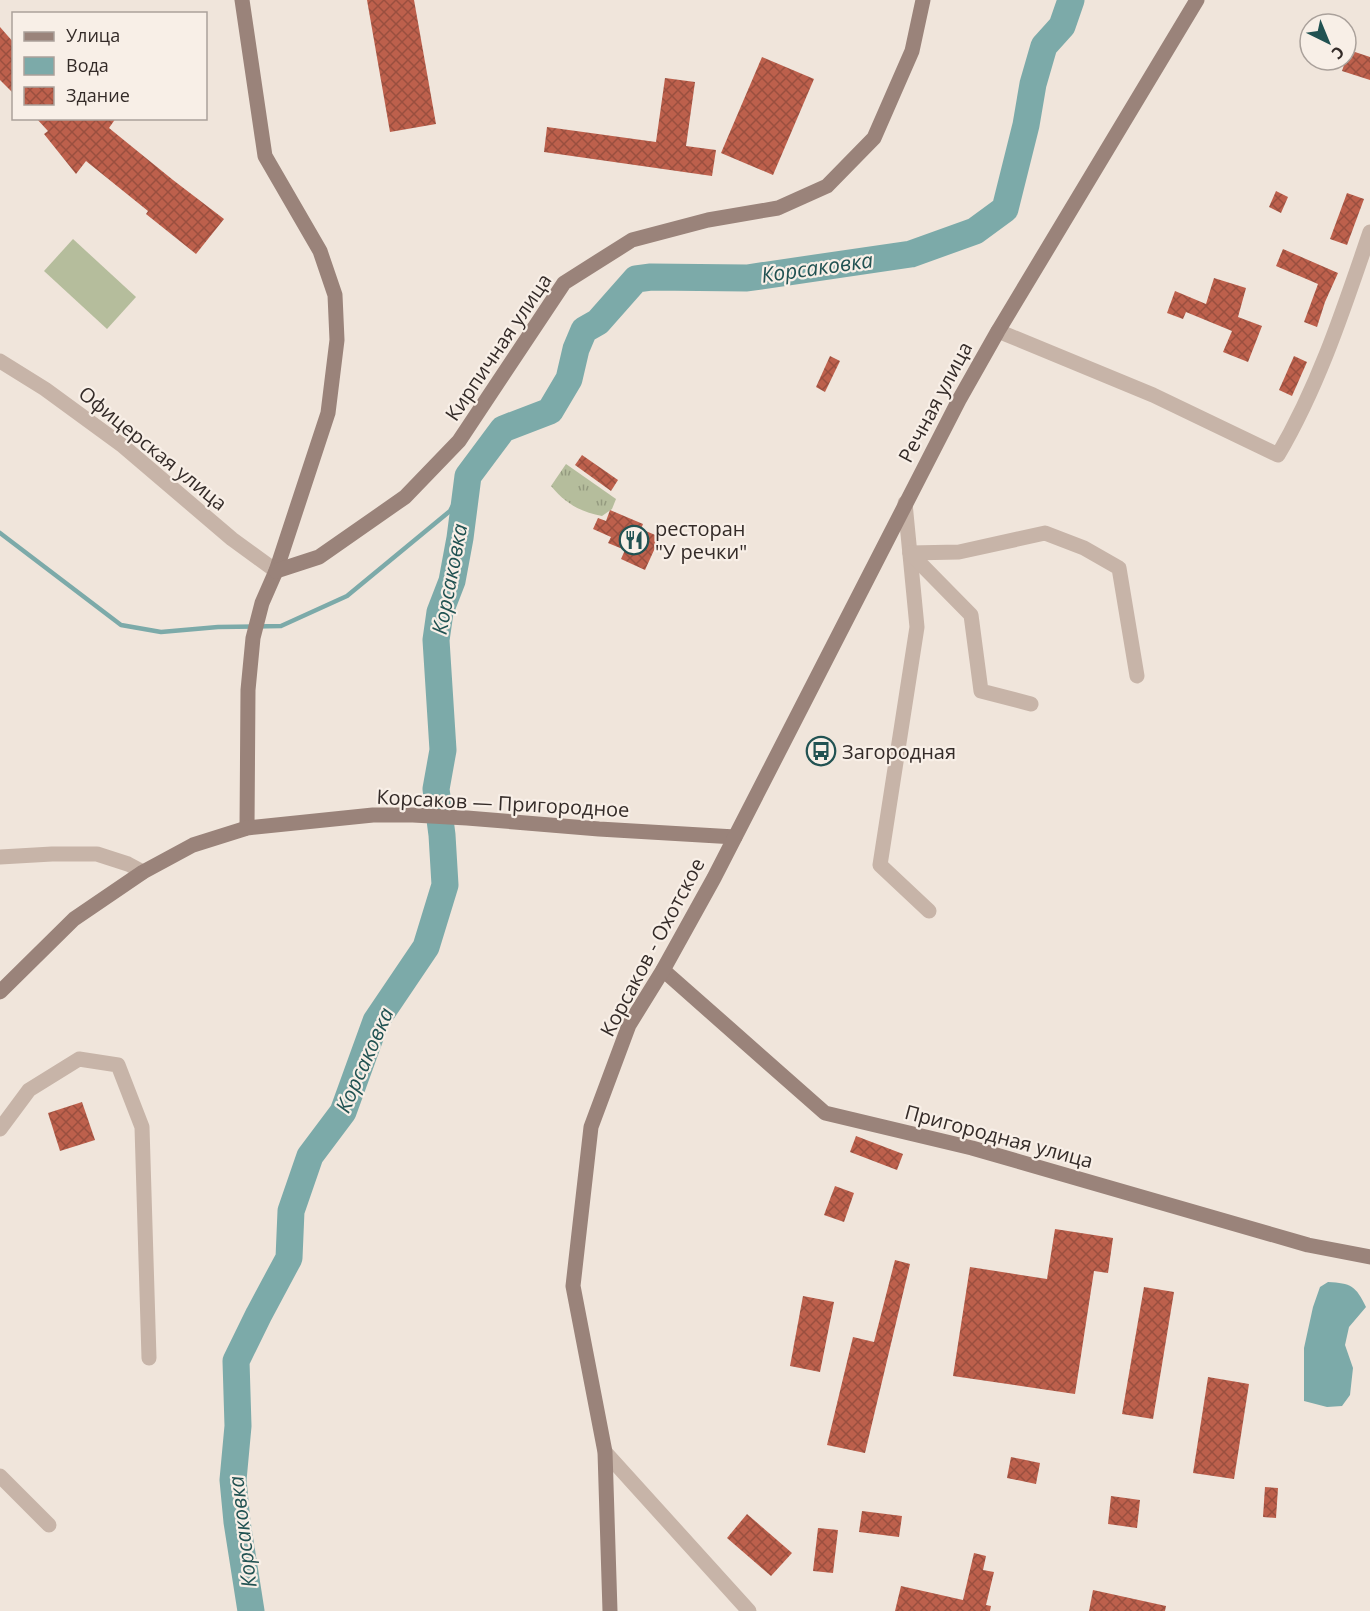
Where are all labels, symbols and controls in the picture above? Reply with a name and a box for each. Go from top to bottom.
legend [12,12,207,120]
north arrow [1298,12,1358,72]
text: Улица [66,23,120,47]
text: С [1327,41,1349,64]
text: Вода [66,53,109,77]
text: Здание [66,83,130,107]
water label: Корсаковка [759,245,875,289]
street label: Кирпичная улица [439,268,557,426]
street label: Речная улица [892,337,978,467]
street label: Офицерская улица [73,380,233,516]
place label: ресторан "У речки" [655,515,747,565]
water label: Корсаковка [425,521,473,637]
restaurant icon: ресторан "У речки" [618,524,650,556]
bus stop icon: Загородная [805,735,837,767]
place label: Загородная [842,738,956,765]
street label: Корсаков — Пригородное [376,783,630,823]
street label: Корсаков - Охотское [593,853,711,1041]
water label: Корсаковка [328,1003,400,1117]
street label: Пригородная улица [902,1098,1096,1174]
water label: Корсаковка [221,1474,263,1589]

